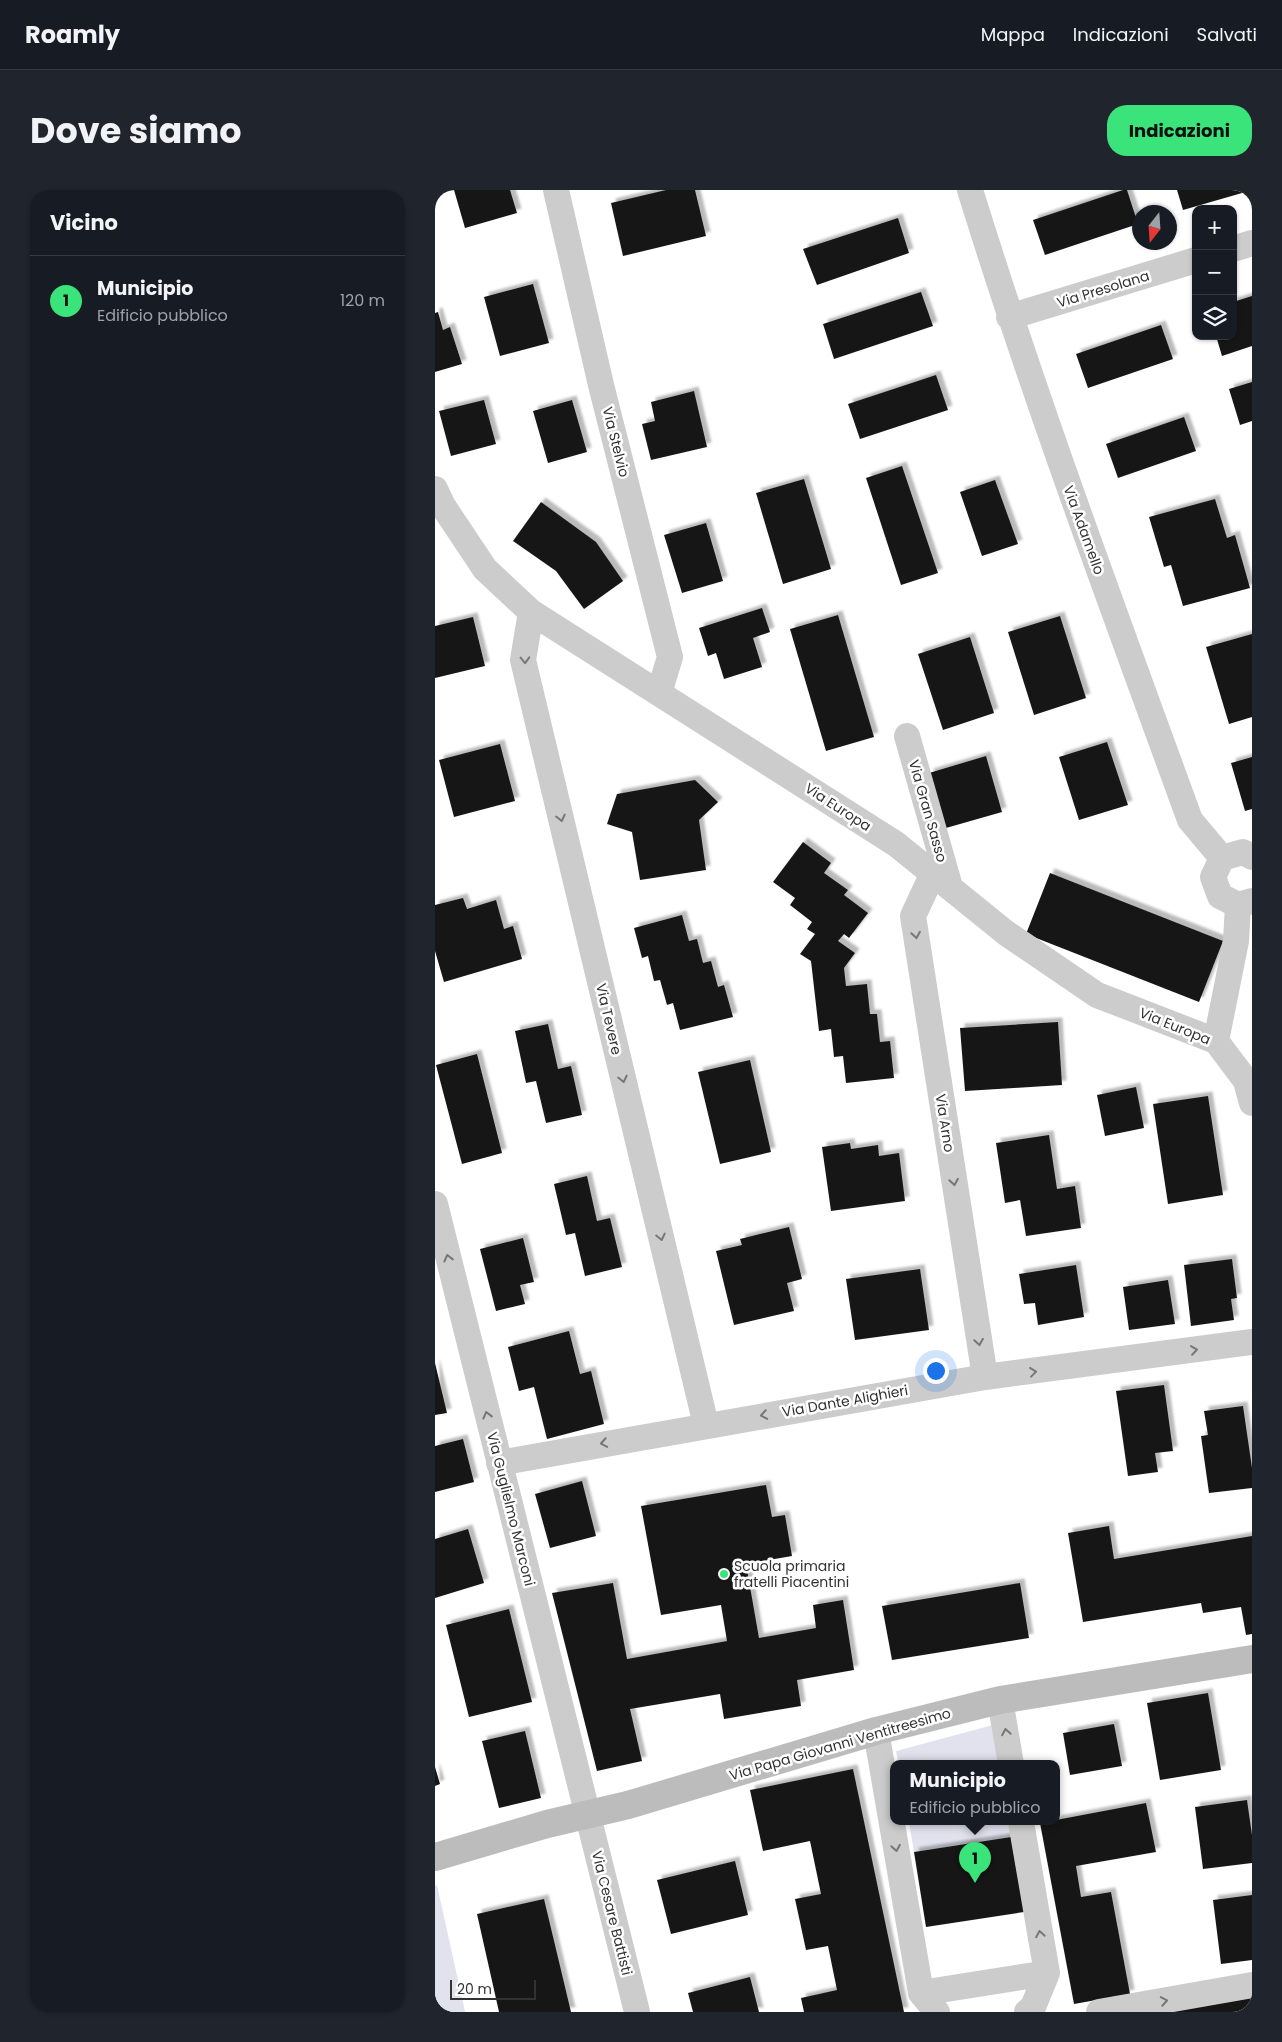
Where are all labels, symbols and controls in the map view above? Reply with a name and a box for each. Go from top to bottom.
text: Roamly [25,18,120,51]
text: Mappa [981,22,1045,47]
text: Indicazioni [1073,22,1169,47]
text: Salvati [1197,22,1257,47]
button: Indicazioni [1107,105,1252,156]
text: Dove siamo [30,106,242,155]
north arrow [1132,205,1177,250]
map controls [1192,205,1237,340]
button: + [1192,205,1237,250]
text: Vicino [50,208,118,237]
button: − [1192,250,1237,295]
street label: Via Presolana [1054,265,1152,313]
text: Municipio [97,275,193,302]
text: 1 [63,289,69,312]
text: 120 m [340,289,385,312]
button: layers [1192,295,1237,340]
text: Edificio pubblico [97,304,228,327]
street label: Via Stelvio [598,405,634,479]
street label: Via Adamello [1059,483,1109,577]
one-way arrow [519,657,530,665]
street label: Via Gran Sasso [904,757,952,865]
street label: Via Europa [801,778,875,836]
one-way arrow [555,814,566,823]
one-way arrow [910,931,920,939]
street label: Via Tevere [591,981,627,1057]
street label: Via Europa [1136,1003,1214,1049]
one-way arrow [617,1074,628,1083]
street label: Via Arno [931,1092,959,1154]
one-way arrow [949,1178,959,1186]
one-way arrow [655,1232,666,1241]
one-way arrow [443,1253,454,1262]
one-way arrow [974,1338,984,1347]
one-way arrow [1191,1345,1199,1356]
your location [923,1358,949,1384]
one-way arrow [1030,1367,1038,1378]
street label: Via Dante Alighieri [780,1380,910,1422]
one-way arrow [760,1409,769,1419]
one-way arrow [482,1411,493,1420]
street label: Via Guglielmo Marconi [482,1430,540,1588]
one-way arrow [600,1438,609,1448]
place label: Scuola primaria fratelli Piacentini [734,1556,849,1592]
marker: Scuola primaria fratelli Piacentini [718,1568,730,1580]
street label: Via Papa Giovanni Ventitreesimo [727,1703,953,1785]
one-way arrow [1001,1728,1011,1737]
popup [890,1760,1060,1825]
text: Municipio [910,1767,1006,1794]
text: Edificio pubblico [910,1796,1040,1819]
pin: 1 [959,1842,991,1883]
one-way arrow [891,1844,901,1852]
street label: Via Cesare Battisti [587,1849,637,1977]
one-way arrow [1036,1930,1046,1939]
scale bar [450,1977,536,2000]
text: 20 m [457,1979,492,1999]
one-way arrow [1160,1996,1169,2006]

